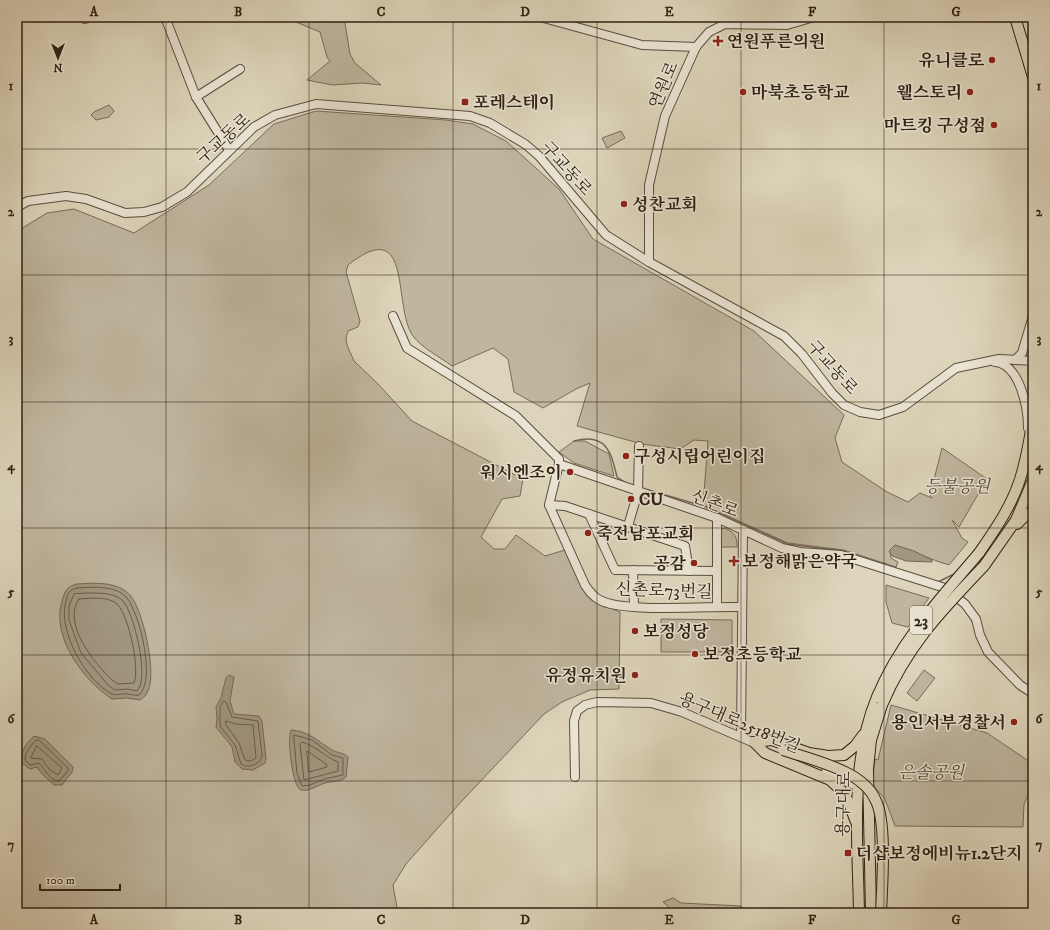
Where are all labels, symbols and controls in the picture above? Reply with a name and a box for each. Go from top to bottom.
text: A [89,4,99,20]
text: B [234,4,242,20]
text: C [377,4,386,20]
text: D [520,4,530,20]
text: E [664,4,674,20]
text: F [808,4,817,20]
text: G [951,4,961,20]
place label: 연원푸른의원 [727,31,826,53]
marker: 연원푸른의원 [712,35,724,47]
north arrow [38,38,78,78]
place label: 유니클로 [918,50,985,72]
marker: 유니클로 [987,55,997,65]
street label: 연원로 [644,58,684,112]
text: N [53,60,63,74]
text: 1 [9,78,14,94]
text: 1 [1037,78,1042,94]
place label: 마북초등학교 [751,82,850,104]
place label: 웰스토리 [896,82,962,104]
marker: 마북초등학교 [738,87,748,97]
marker: 웰스토리 [965,87,975,97]
place label: 포레스테이 [473,92,555,114]
marker: 포레스테이 [460,97,470,107]
street label: 구교동로 [192,108,256,169]
place label: 마트킹 구성점 [884,115,986,137]
marker: 마트킹 구성점 [989,120,999,130]
street label: 구교동로 [536,137,597,201]
place label: 성찬교회 [632,194,698,216]
marker: 성찬교회 [619,199,629,209]
text: 2 [8,204,15,220]
text: 2 [1036,204,1043,220]
text: 3 [9,331,14,347]
text: 3 [1037,331,1042,347]
street label: 구교동로 [802,336,863,400]
place label: 구성시립어린이집 [634,446,765,468]
marker: 구성시립어린이집 [621,451,631,461]
text: 4 [6,458,15,475]
text: 4 [1034,458,1043,475]
place label: 워시엔조이 [480,462,562,484]
marker: 워시엔조이 [565,467,575,477]
park label: 등불공원 [924,476,991,498]
street label: 신촌로 [688,485,742,523]
place label: CU [639,489,664,511]
marker: CU [626,494,636,504]
place label: 죽전남포교회 [596,523,695,545]
marker: 죽전남포교회 [583,528,593,538]
place label: 보정해맑은약국 [742,551,857,573]
place label: 공감 [653,553,687,575]
marker: 보정해맑은약국 [729,556,739,566]
marker: 공감 [689,558,699,568]
street label: 신촌로73번길 [615,578,713,604]
text: 5 [7,584,15,600]
text: 5 [1035,584,1043,600]
road number: 23 [910,606,932,634]
place label: 보정성당 [643,621,709,643]
marker: 보정성당 [630,626,640,636]
place label: 보정초등학교 [703,644,802,666]
marker: 보정초등학교 [690,649,700,659]
place label: 유정유치원 [545,665,627,687]
marker: 유정유치원 [630,670,640,680]
street label: 용구대로2518번길 [675,687,804,758]
text: 6 [8,711,16,727]
text: 6 [1036,711,1044,727]
place label: 용인서부경찰서 [891,712,1006,734]
marker: 용인서부경찰서 [1009,717,1019,727]
park label: 은솔공원 [898,762,965,784]
street label: 용구대로 [832,770,856,837]
text: 7 [8,837,15,853]
text: 7 [1036,837,1043,853]
place label: 더샵보정에비뉴1.2단지 [856,843,1022,865]
marker: 더샵보정에비뉴1.2단지 [843,848,853,858]
scale bar [40,866,120,892]
text: 100 m [46,873,75,888]
text: A [89,912,99,928]
text: B [234,912,242,928]
text: C [377,912,386,928]
text: D [520,912,530,928]
text: E [664,912,674,928]
text: F [808,912,817,928]
text: G [951,912,961,928]

